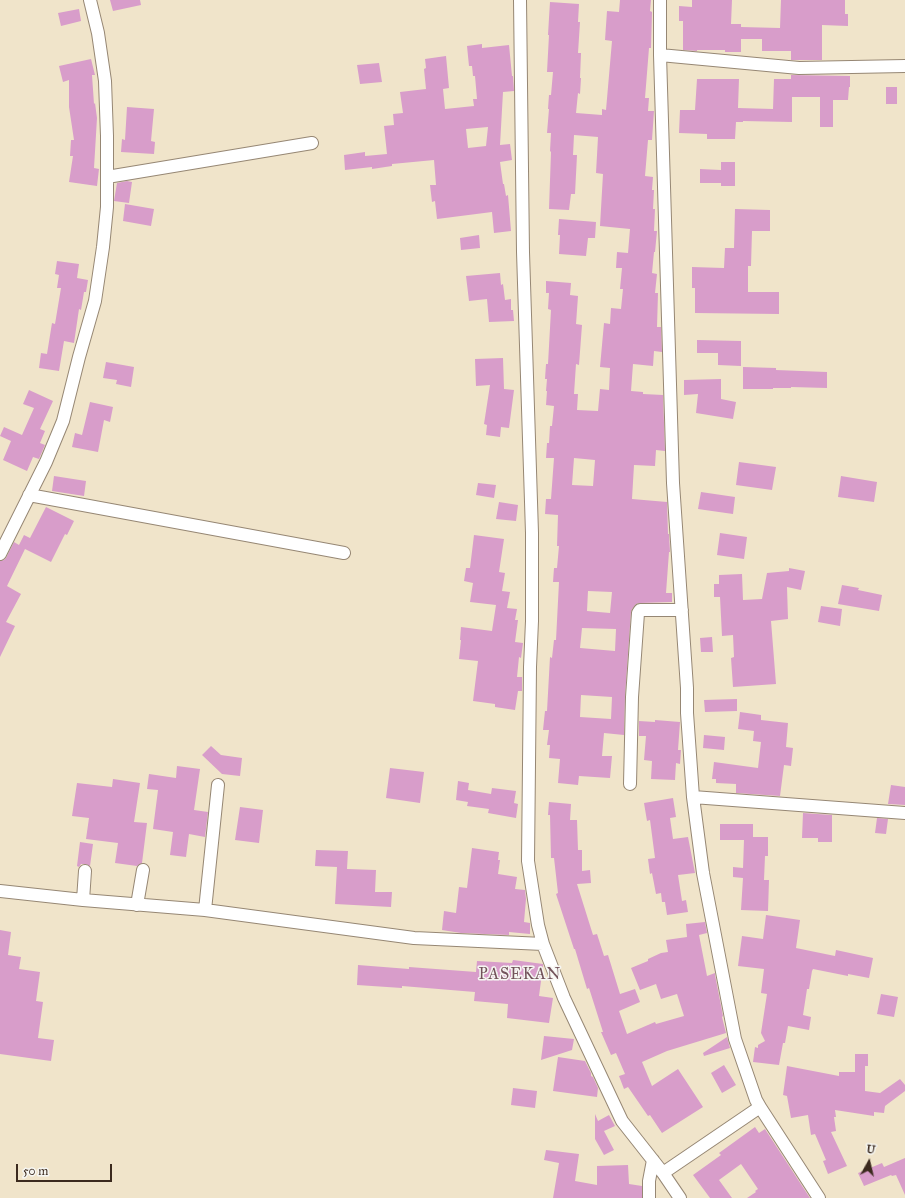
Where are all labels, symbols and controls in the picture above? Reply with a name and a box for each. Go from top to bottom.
district label: PASEKAN [479,965,561,985]
north arrow [849,1142,889,1182]
text: U [866,1143,876,1157]
scale bar [18,1156,114,1182]
text: 50 m [23,1164,48,1178]

